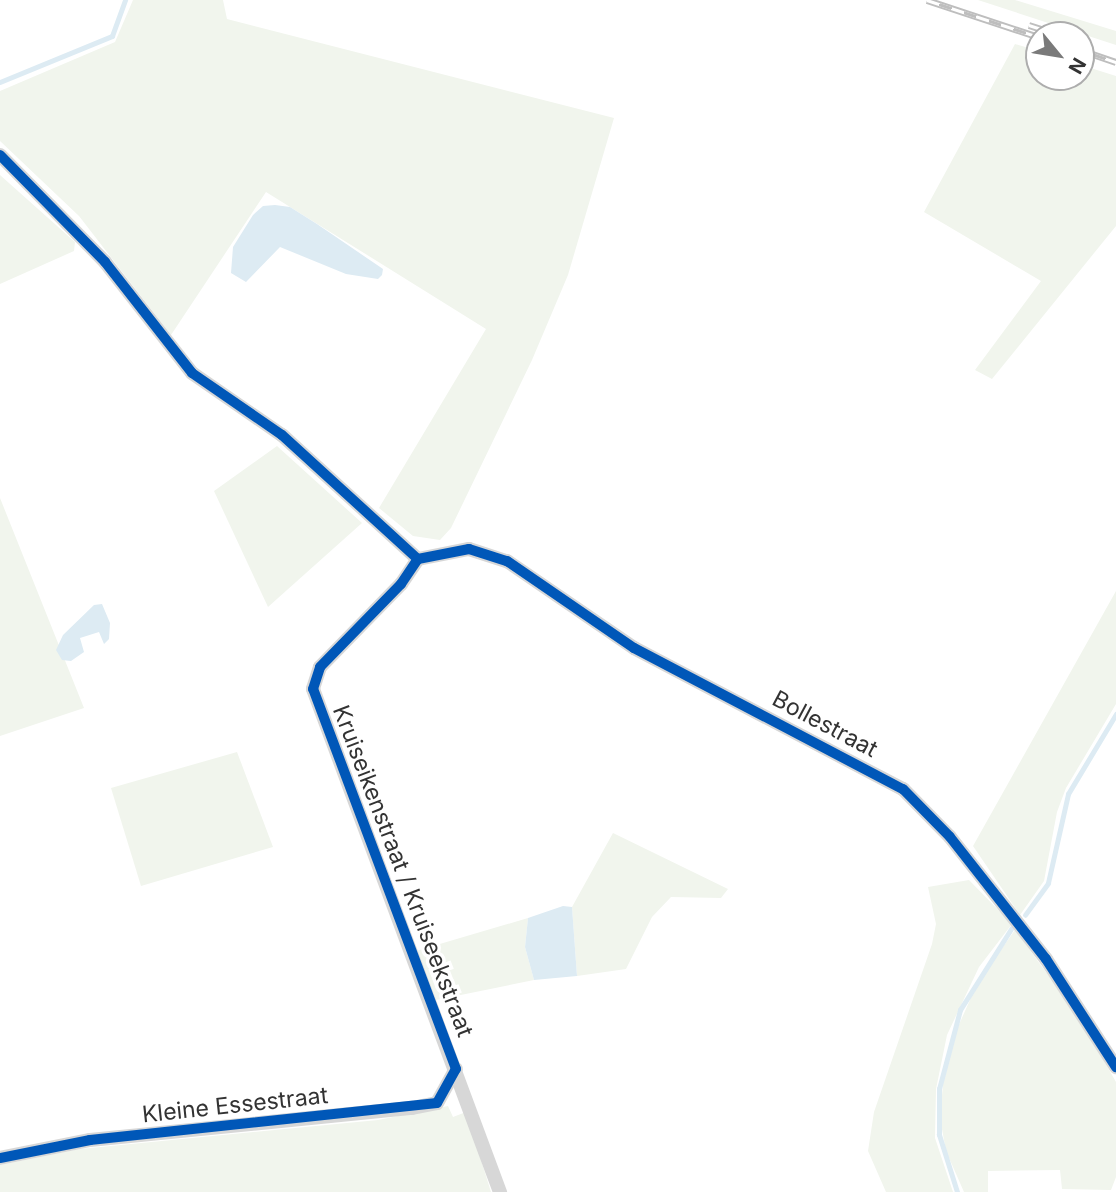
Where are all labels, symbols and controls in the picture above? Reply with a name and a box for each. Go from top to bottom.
north arrow [1025,21,1095,91]
text: N [1063,54,1090,78]
street label: Bollestraat [768,685,882,763]
street label: Kruiseikenstraat / Kruiseekstraat [327,701,479,1041]
street label: Kleine Essestraat [141,1082,329,1128]

